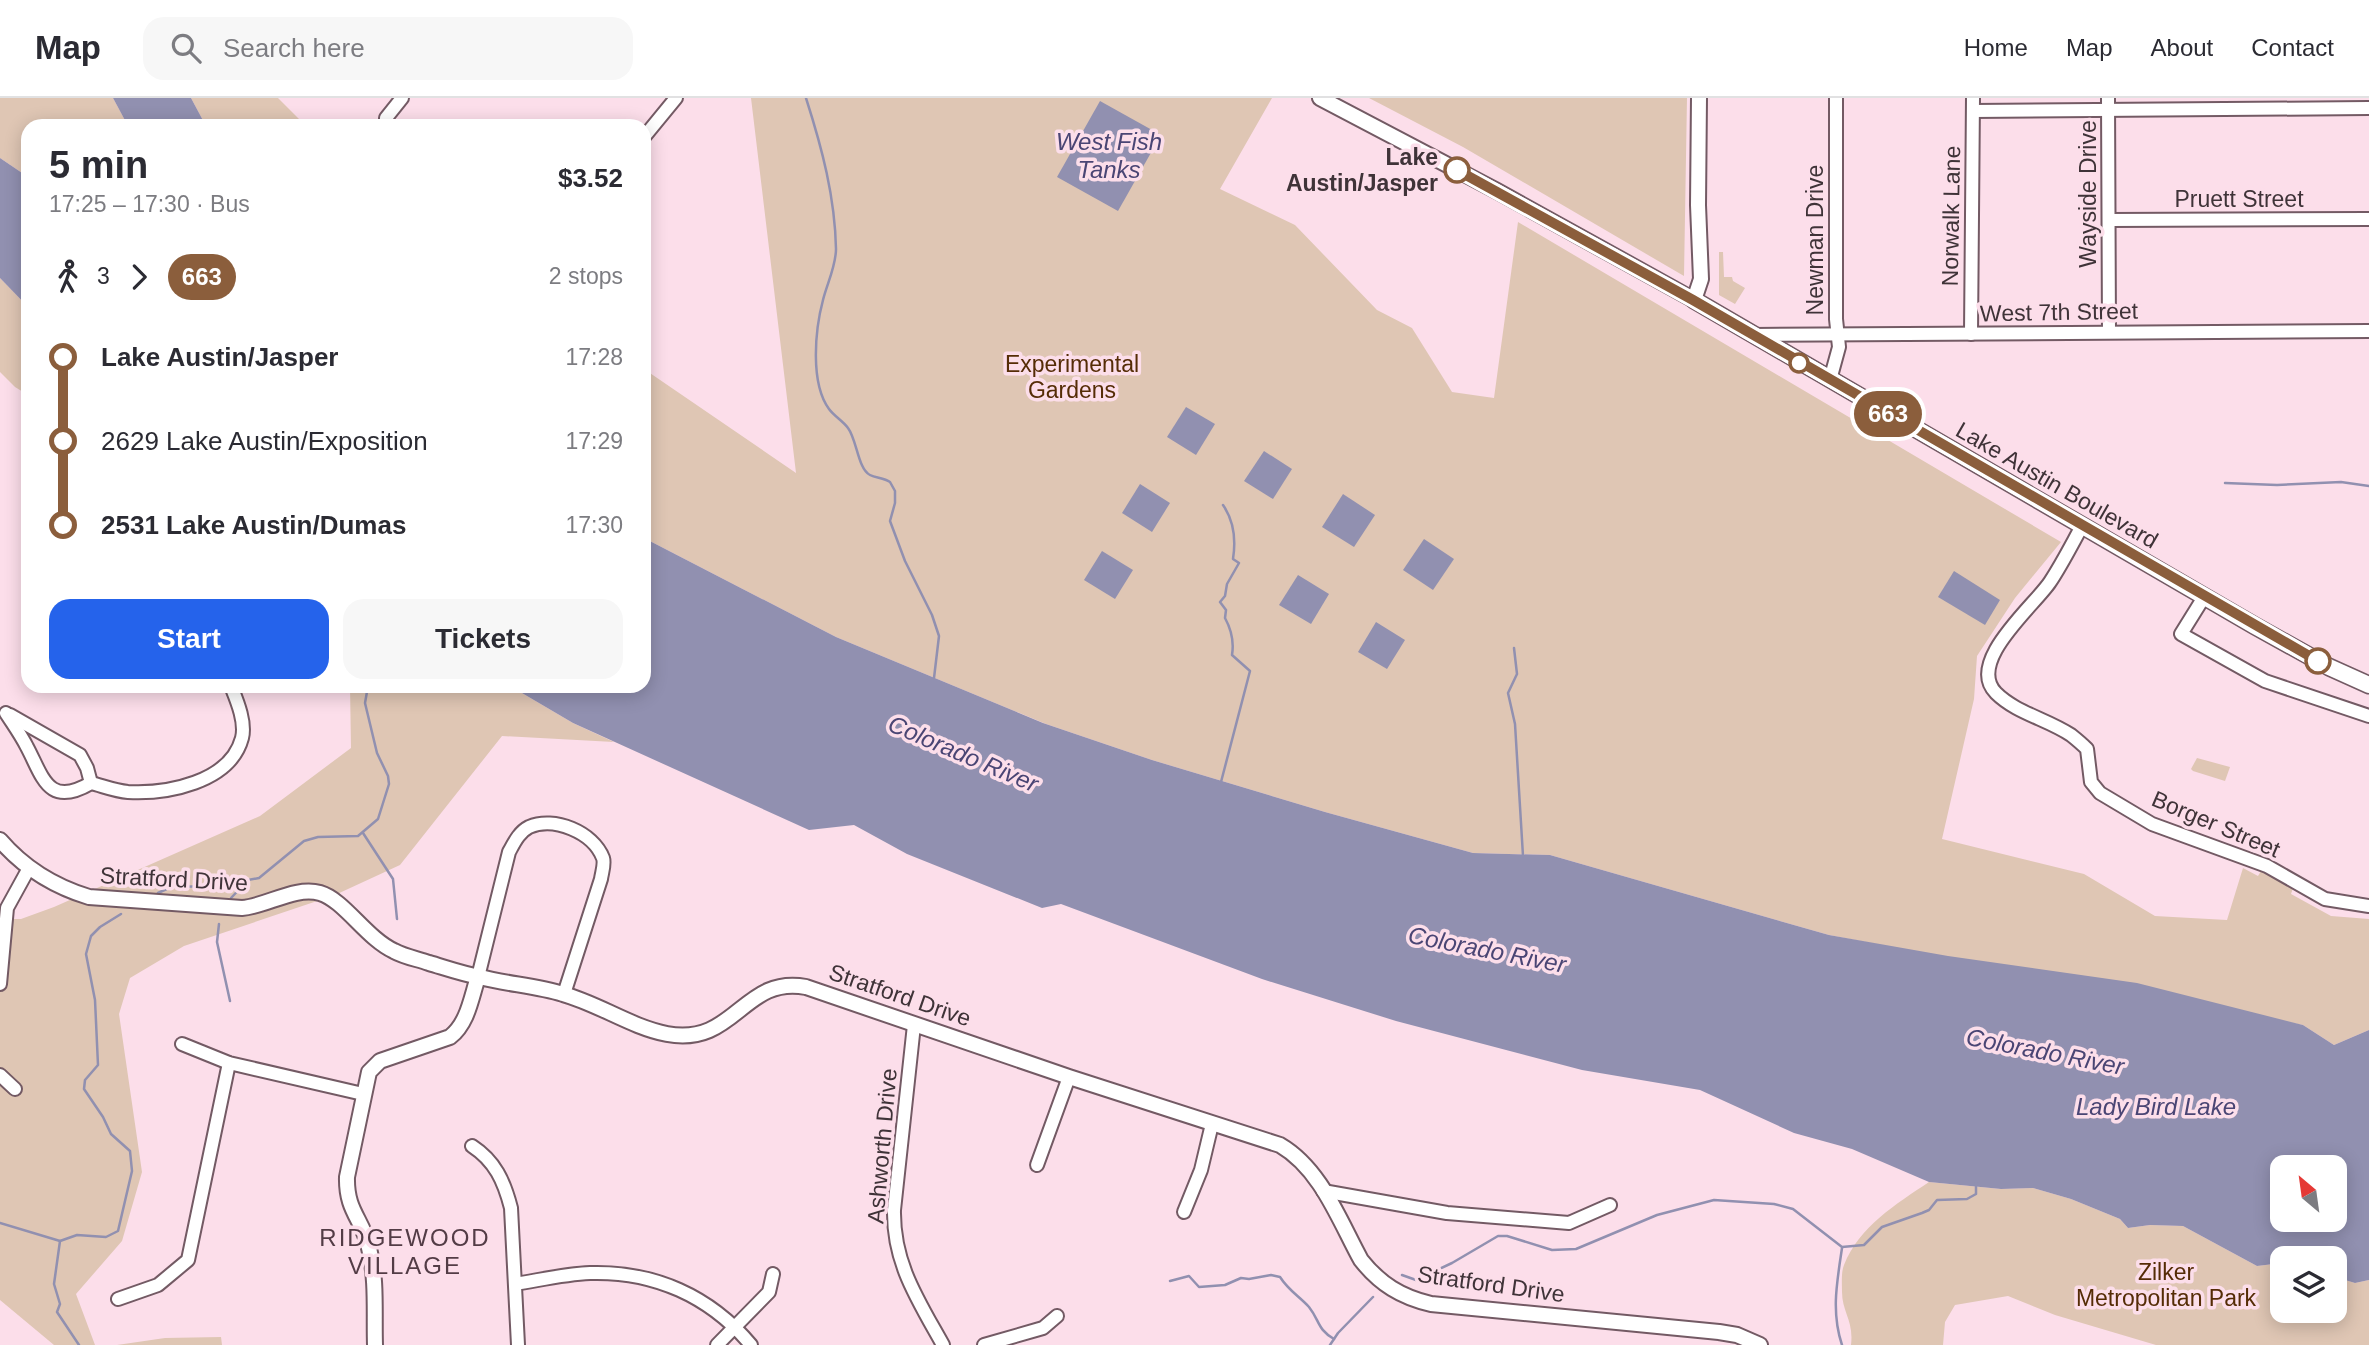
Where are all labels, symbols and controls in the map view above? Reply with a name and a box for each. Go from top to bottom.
search box [143,17,633,80]
text: Map [35,29,101,66]
icon: search [167,29,205,67]
text: Search here [223,33,365,63]
text: Home [1964,34,2028,61]
text: Map [2066,34,2113,61]
text: About [2151,34,2213,61]
text: Contact [2251,34,2334,61]
street label: Wayside Drive [2075,120,2101,268]
water label: West Fish Tanks [1056,128,1162,183]
text: 5 min [49,144,148,186]
place label: Lake Austin/Jasper [1286,144,1438,196]
street label: Norwalk Lane [1937,145,1965,287]
marker: Lake Austin/Jasper [1444,157,1470,183]
text: $3.52 [558,163,623,193]
street label: Newman Drive [1802,165,1828,315]
street label: Pruett Street [2174,186,2304,212]
text: 17:25 – 17:30 · Bus [49,191,250,217]
icon: walk [49,258,87,296]
icon: forward [120,258,158,296]
text: 3 [97,263,110,289]
text: 663 [182,263,222,290]
text: 2 stops [549,263,623,289]
street label: West 7th Street [1980,298,2139,326]
text: Lake Austin/Jasper [101,342,338,372]
text: 17:28 [565,344,623,370]
park label: Experimental Gardens [1005,351,1139,403]
unlabelled marker [1789,353,1809,373]
line badge: 663 [1848,391,1928,437]
text: 663 [1868,400,1908,427]
street label: Lake Austin Boulevard [1951,417,2163,553]
text: 2629 Lake Austin/Exposition [101,426,428,456]
text: 17:29 [565,428,623,454]
text: 2531 Lake Austin/Dumas [101,510,406,540]
text: 17:30 [565,512,623,538]
button: Start [49,599,329,679]
button: Tickets [343,599,623,679]
unlabelled marker [2305,648,2331,674]
water label: Colorado River [884,710,1043,798]
street label: Borger Street [2148,785,2285,863]
street label: Stratford Drive [99,862,249,896]
water label: Colorado River [1406,921,1569,978]
street label: Stratford Drive [826,959,974,1031]
water label: Colorado River [1964,1023,2127,1080]
street label: Ashworth Drive [862,1067,902,1225]
water label: Lady Bird Lake [2076,1093,2236,1120]
north arrow [2270,1155,2347,1232]
map controls [2270,1155,2347,1323]
district label: RIDGEWOOD VILLAGE [319,1224,491,1279]
button: layers [2270,1246,2347,1323]
park label: Zilker Metropolitan Park [2076,1259,2257,1311]
street label: Stratford Drive [1416,1261,1566,1307]

